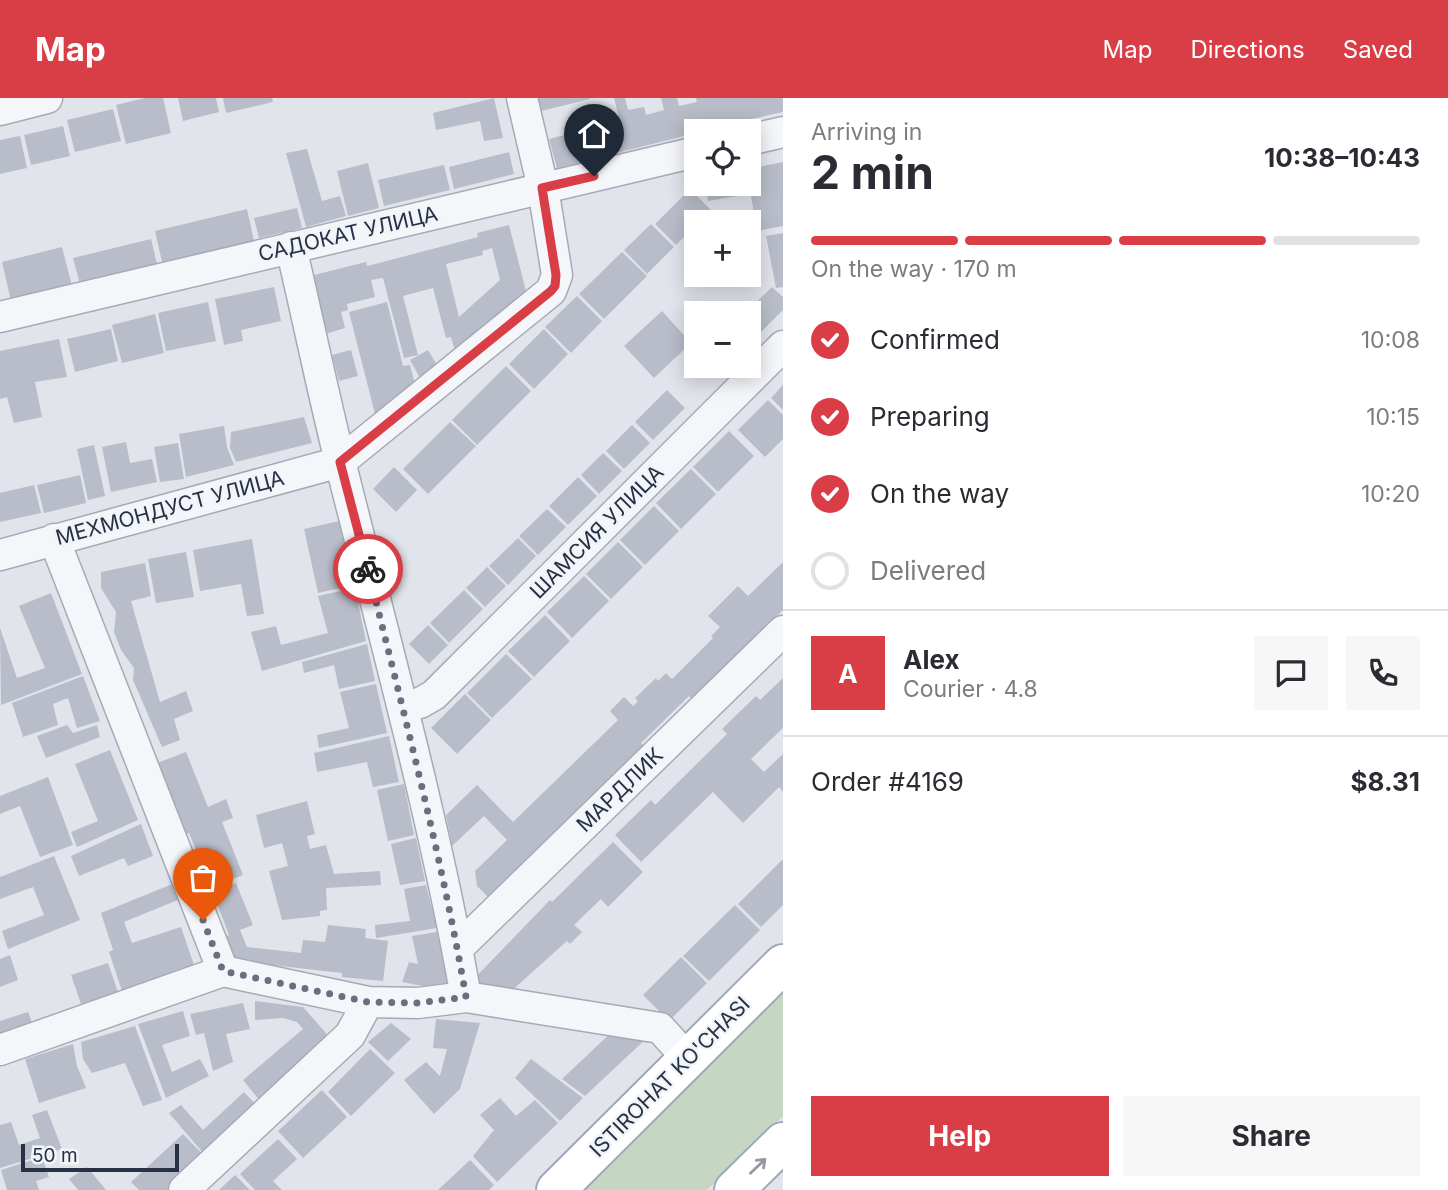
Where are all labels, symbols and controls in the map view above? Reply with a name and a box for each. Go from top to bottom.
text: Map [35,29,106,69]
text: Map [1103,35,1152,64]
text: Directions [1190,35,1305,64]
text: Saved [1343,35,1413,64]
pin [564,104,624,176]
icon: home [575,115,613,153]
text: Arriving in [811,118,922,146]
map controls [684,119,761,378]
button: locate [684,119,761,196]
text: 10:38–10:43 [1264,142,1420,173]
text: 2 min [811,144,934,200]
street label: САДОКАТ УЛИЦА [256,201,440,266]
button: + [684,210,761,287]
text: On the way · 170 m [811,255,1017,283]
button: − [684,301,761,378]
icon: check [811,321,849,359]
text: Confirmed [870,324,1000,355]
text: 10:08 [1361,326,1420,354]
icon: check [811,398,849,436]
text: Preparing [870,401,990,432]
text: 10:15 [1366,403,1420,431]
street label: ШАМСИЯ УЛИЦА [525,460,669,604]
street label: МЕХМОНДУСТ УЛИЦА [53,465,287,550]
icon: check [811,475,849,513]
text: On the way [870,478,1009,509]
text: 10:20 [1361,480,1420,508]
courier [333,534,403,604]
icon: bike [349,550,387,588]
text: Delivered [870,555,986,586]
button: chat [1254,636,1328,710]
button: phone [1346,636,1420,710]
text: Alex [903,644,960,675]
text: A [838,658,858,689]
text: Courier · 4.8 [903,675,1038,703]
street label: МАРДЛИК [571,742,668,837]
text: Order #4169 [811,766,964,797]
text: $8.31 [1351,766,1420,797]
pin [173,848,233,920]
icon: bag [184,859,222,897]
street label: ISTIROHAT KO'CHASI [584,991,755,1162]
button: Help [811,1096,1109,1176]
button: Share [1123,1096,1420,1176]
scale bar [21,1141,178,1173]
text: 50 m [32,1144,78,1167]
one-way arrow [750,1157,767,1174]

